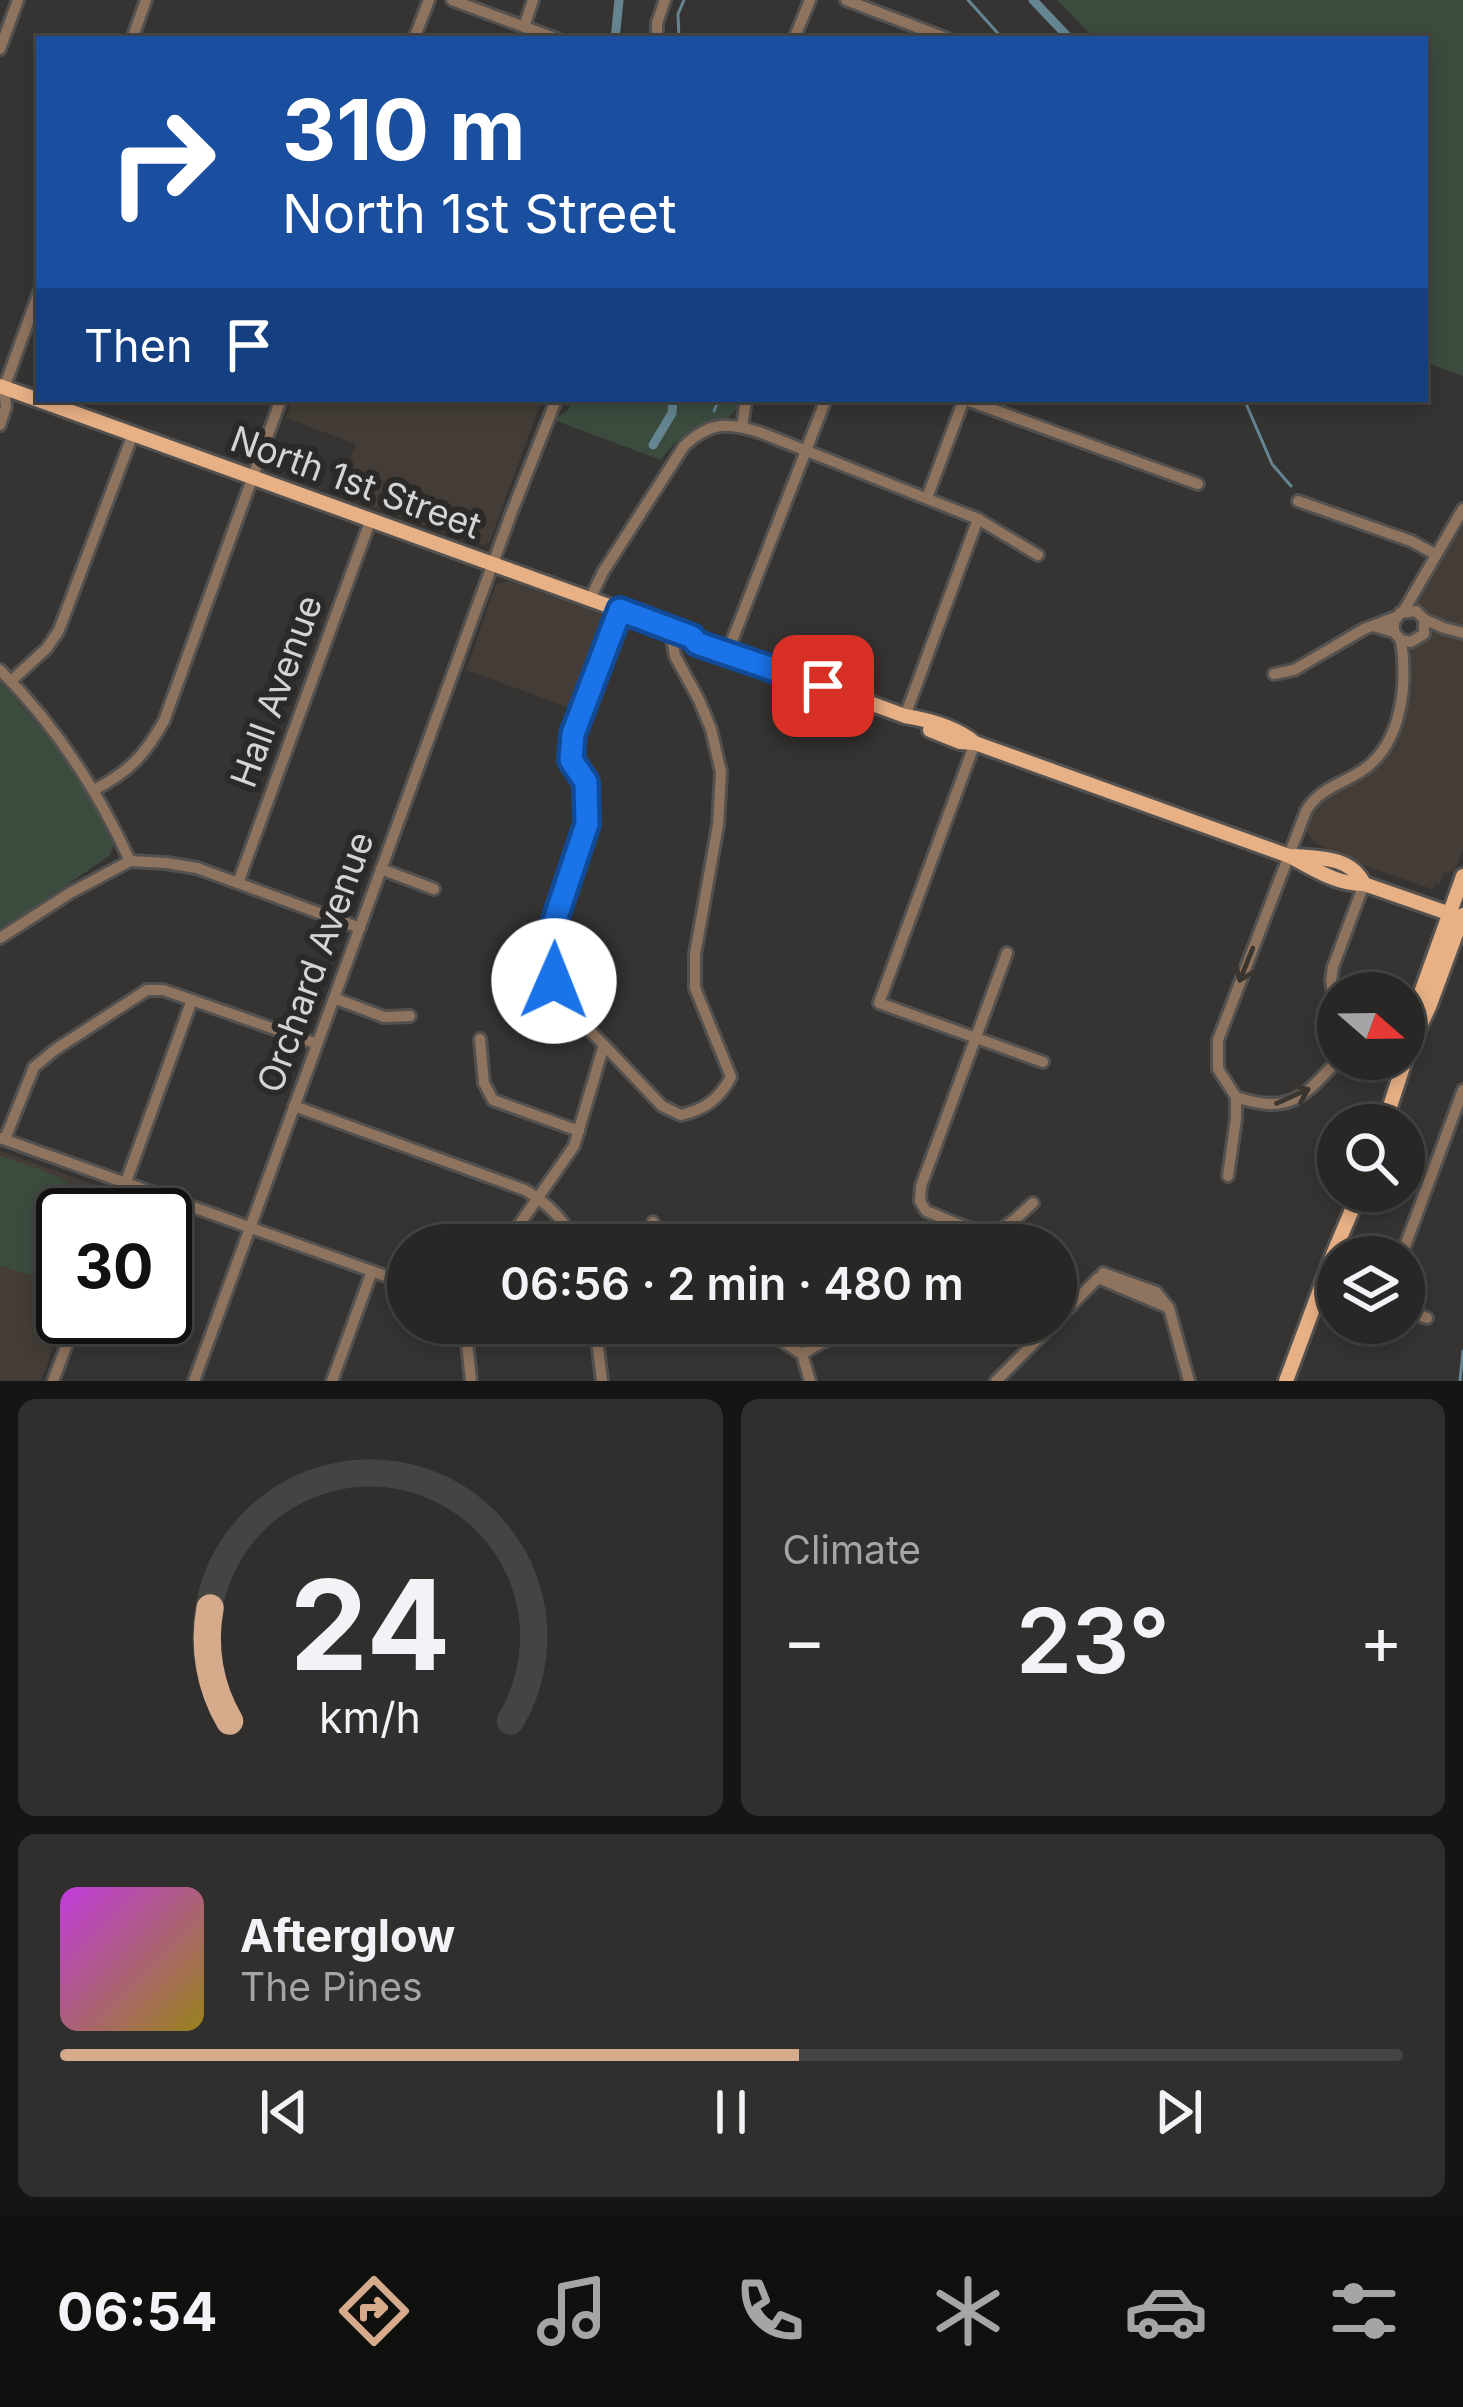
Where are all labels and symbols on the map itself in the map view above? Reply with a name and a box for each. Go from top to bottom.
street label: North 1st Street [225,416,487,548]
street label: Hall Avenue [221,589,331,793]
pin [772,635,874,737]
street label: Orchard Avenue [247,826,383,1098]
position arrow [491,918,617,1044]
one-way arrow [1234,945,1255,982]
north arrow [1317,972,1425,1080]
one-way arrow [1274,1084,1310,1106]
speed limit sign: 30 [36,1188,192,1344]

